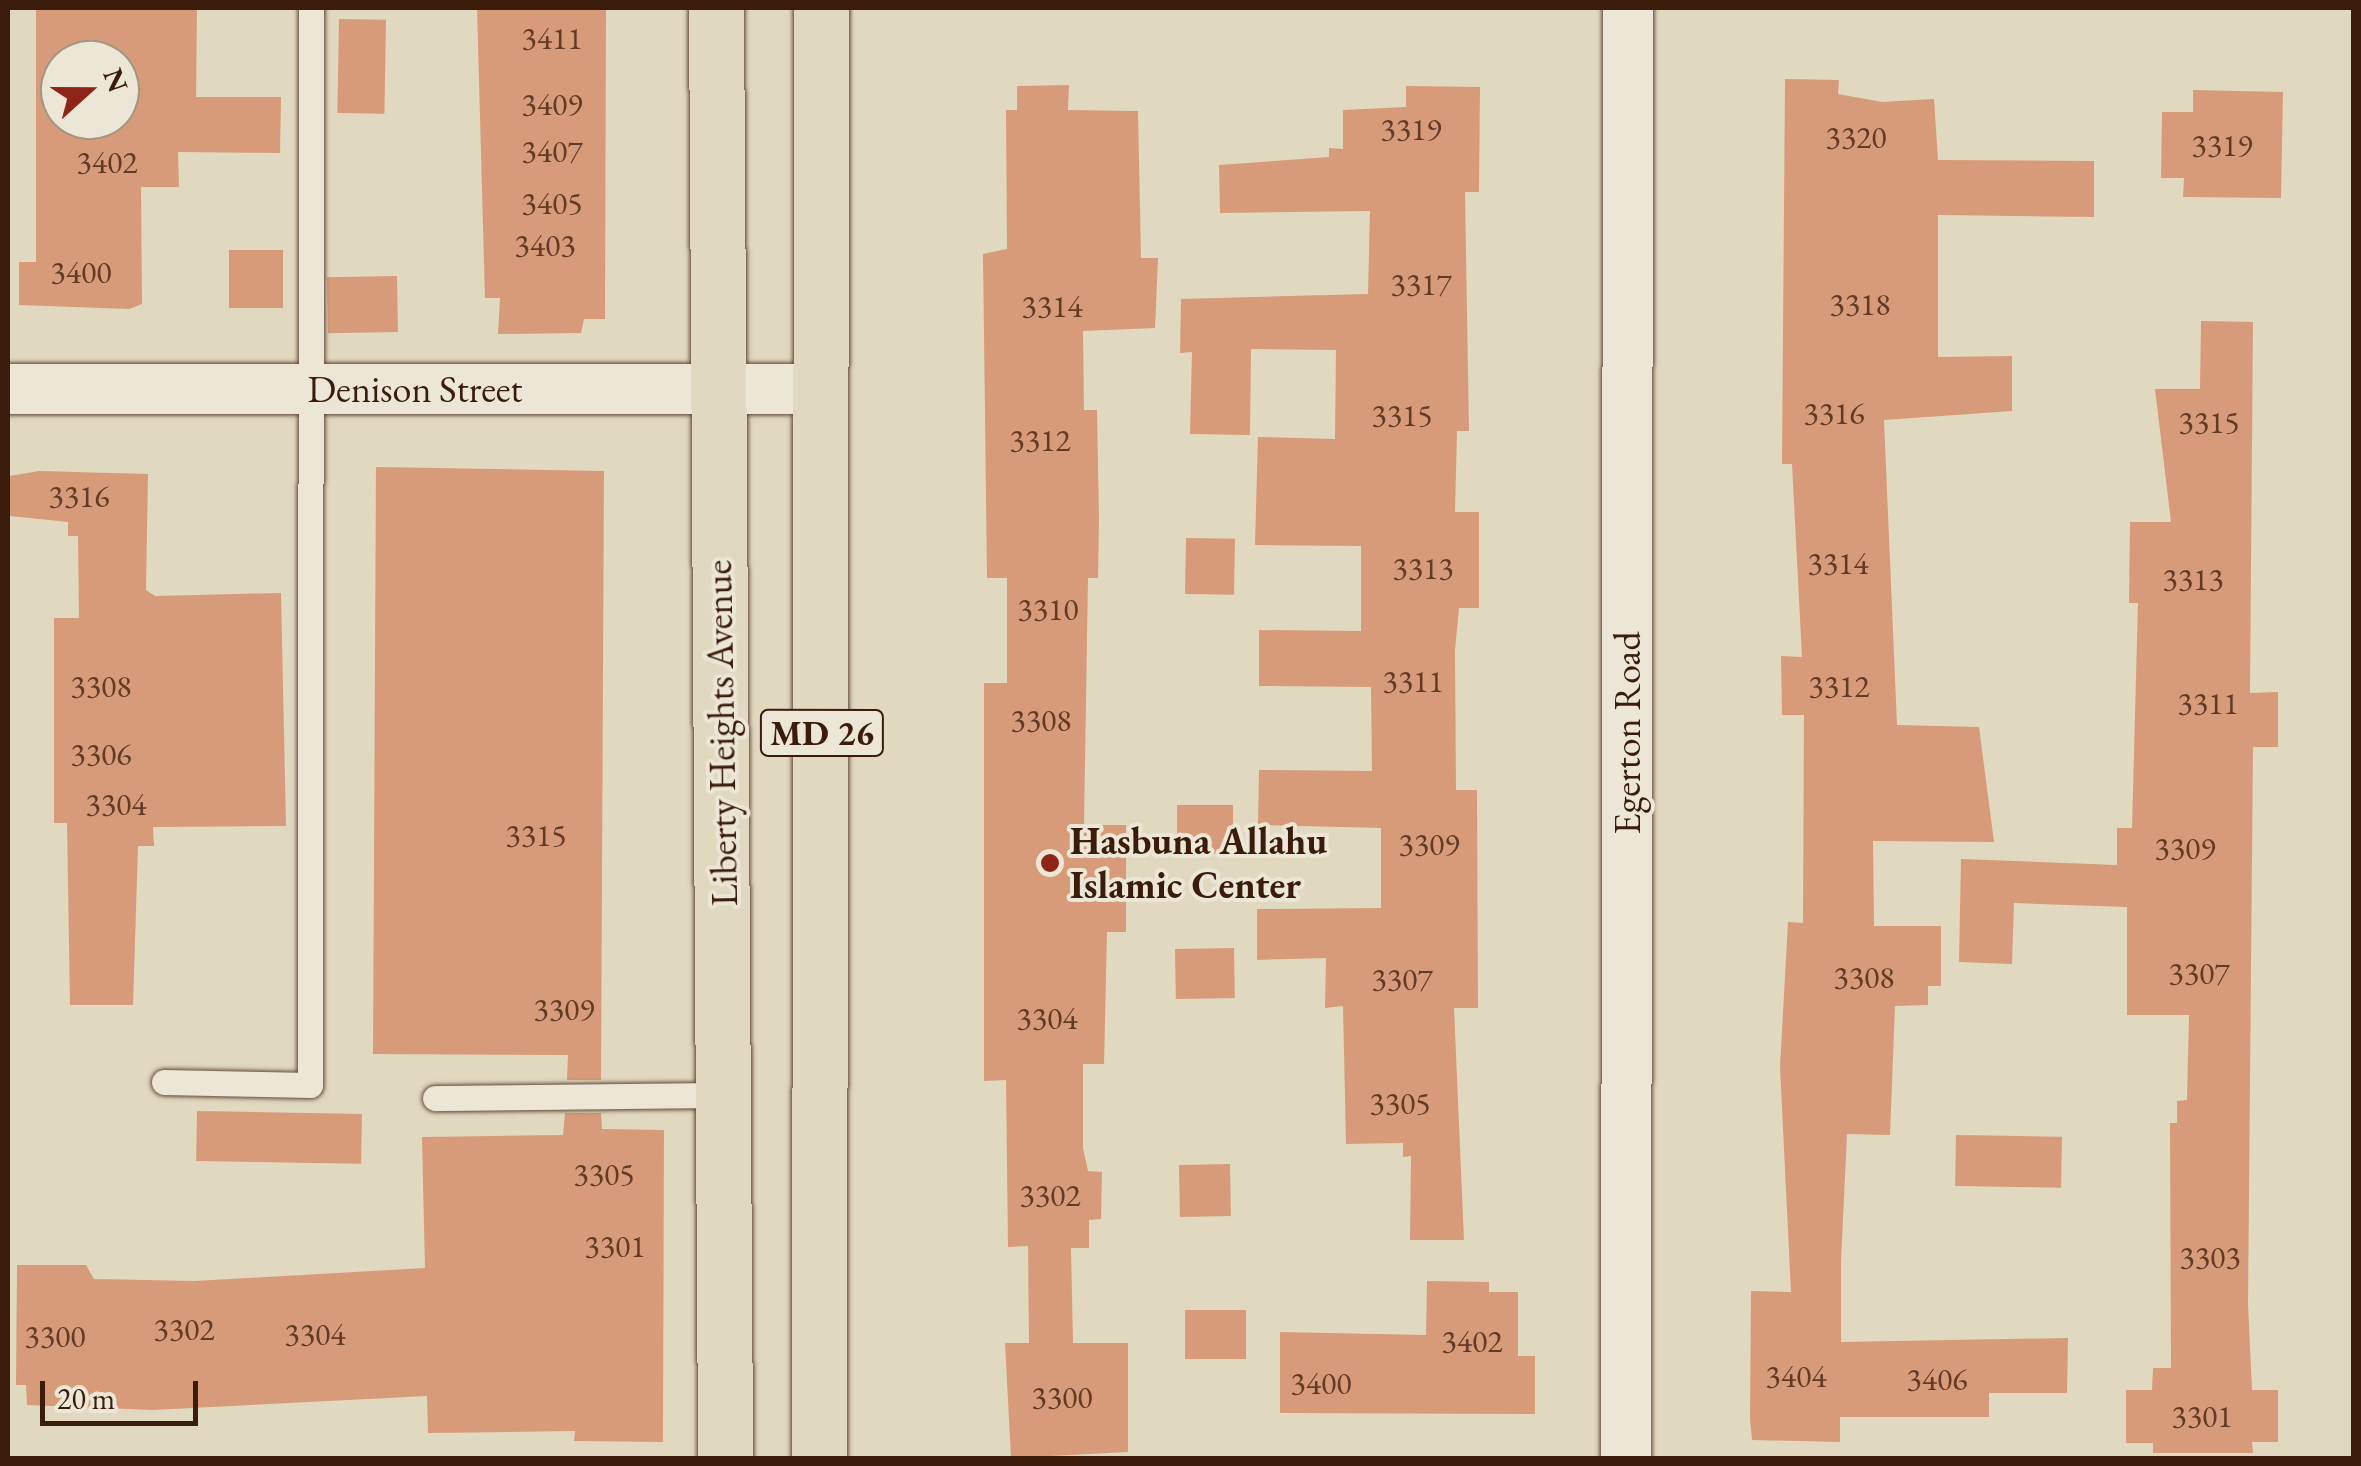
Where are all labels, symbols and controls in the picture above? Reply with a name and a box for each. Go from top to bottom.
house number: 3411 [521,19,583,57]
north arrow [40,40,140,140]
text: N [95,63,137,97]
house number: 3409 [521,85,583,123]
house number: 3319 [1380,110,1442,148]
house number: 3320 [1825,118,1887,156]
house number: 3319 [2191,126,2253,164]
house number: 3407 [521,132,583,170]
house number: 3402 [76,143,138,181]
house number: 3405 [521,184,583,222]
house number: 3403 [514,226,576,264]
house number: 3400 [50,253,112,291]
house number: 3317 [1390,265,1452,303]
house number: 3318 [1829,285,1891,323]
house number: 3314 [1021,287,1083,325]
street label: Denison Street [307,366,523,412]
house number: 3316 [1803,394,1865,432]
house number: 3315 [1371,396,1433,434]
house number: 3315 [2178,403,2240,441]
house number: 3312 [1009,421,1071,459]
house number: 3316 [48,477,110,515]
house number: 3314 [1807,544,1869,582]
house number: 3313 [1392,549,1454,587]
street label: Liberty Heights Avenue [695,559,747,907]
house number: 3313 [2162,560,2224,598]
house number: 3310 [1017,590,1079,628]
street label: Egerton Road [1604,631,1650,835]
house number: 3311 [1382,662,1444,700]
house number: 3308 [70,667,132,705]
house number: 3312 [1808,667,1870,705]
house number: 3311 [2177,684,2239,722]
house number: 3308 [1010,701,1072,739]
road number: MD 26 [760,703,884,763]
house number: 3306 [70,735,132,773]
house number: 3304 [85,785,147,823]
house number: 3315 [505,816,567,854]
place label: Hasbuna Allahu Islamic Center [1070,818,1327,908]
house number: 3309 [1398,825,1460,863]
house number: 3309 [2154,829,2216,867]
marker: Hasbuna Allahu Islamic Center [1039,852,1061,874]
house number: 3307 [2168,954,2230,992]
house number: 3308 [1833,958,1895,996]
house number: 3307 [1371,960,1433,998]
house number: 3309 [533,990,595,1028]
house number: 3304 [1016,999,1078,1037]
house number: 3305 [1369,1084,1431,1122]
house number: 3305 [573,1155,635,1193]
house number: 3302 [1019,1176,1081,1214]
house number: 3301 [584,1227,646,1265]
house number: 3303 [2179,1238,2241,1276]
house number: 3302 [153,1310,215,1348]
house number: 3304 [284,1315,346,1353]
house number: 3300 [24,1317,86,1355]
house number: 3402 [1441,1322,1503,1360]
house number: 3404 [1765,1357,1827,1395]
house number: 3406 [1906,1360,1968,1398]
scale bar [45,1361,202,1423]
house number: 3400 [1290,1364,1352,1402]
house number: 3300 [1031,1378,1093,1416]
text: 20 m [57,1379,115,1418]
house number: 3301 [2171,1397,2233,1435]

